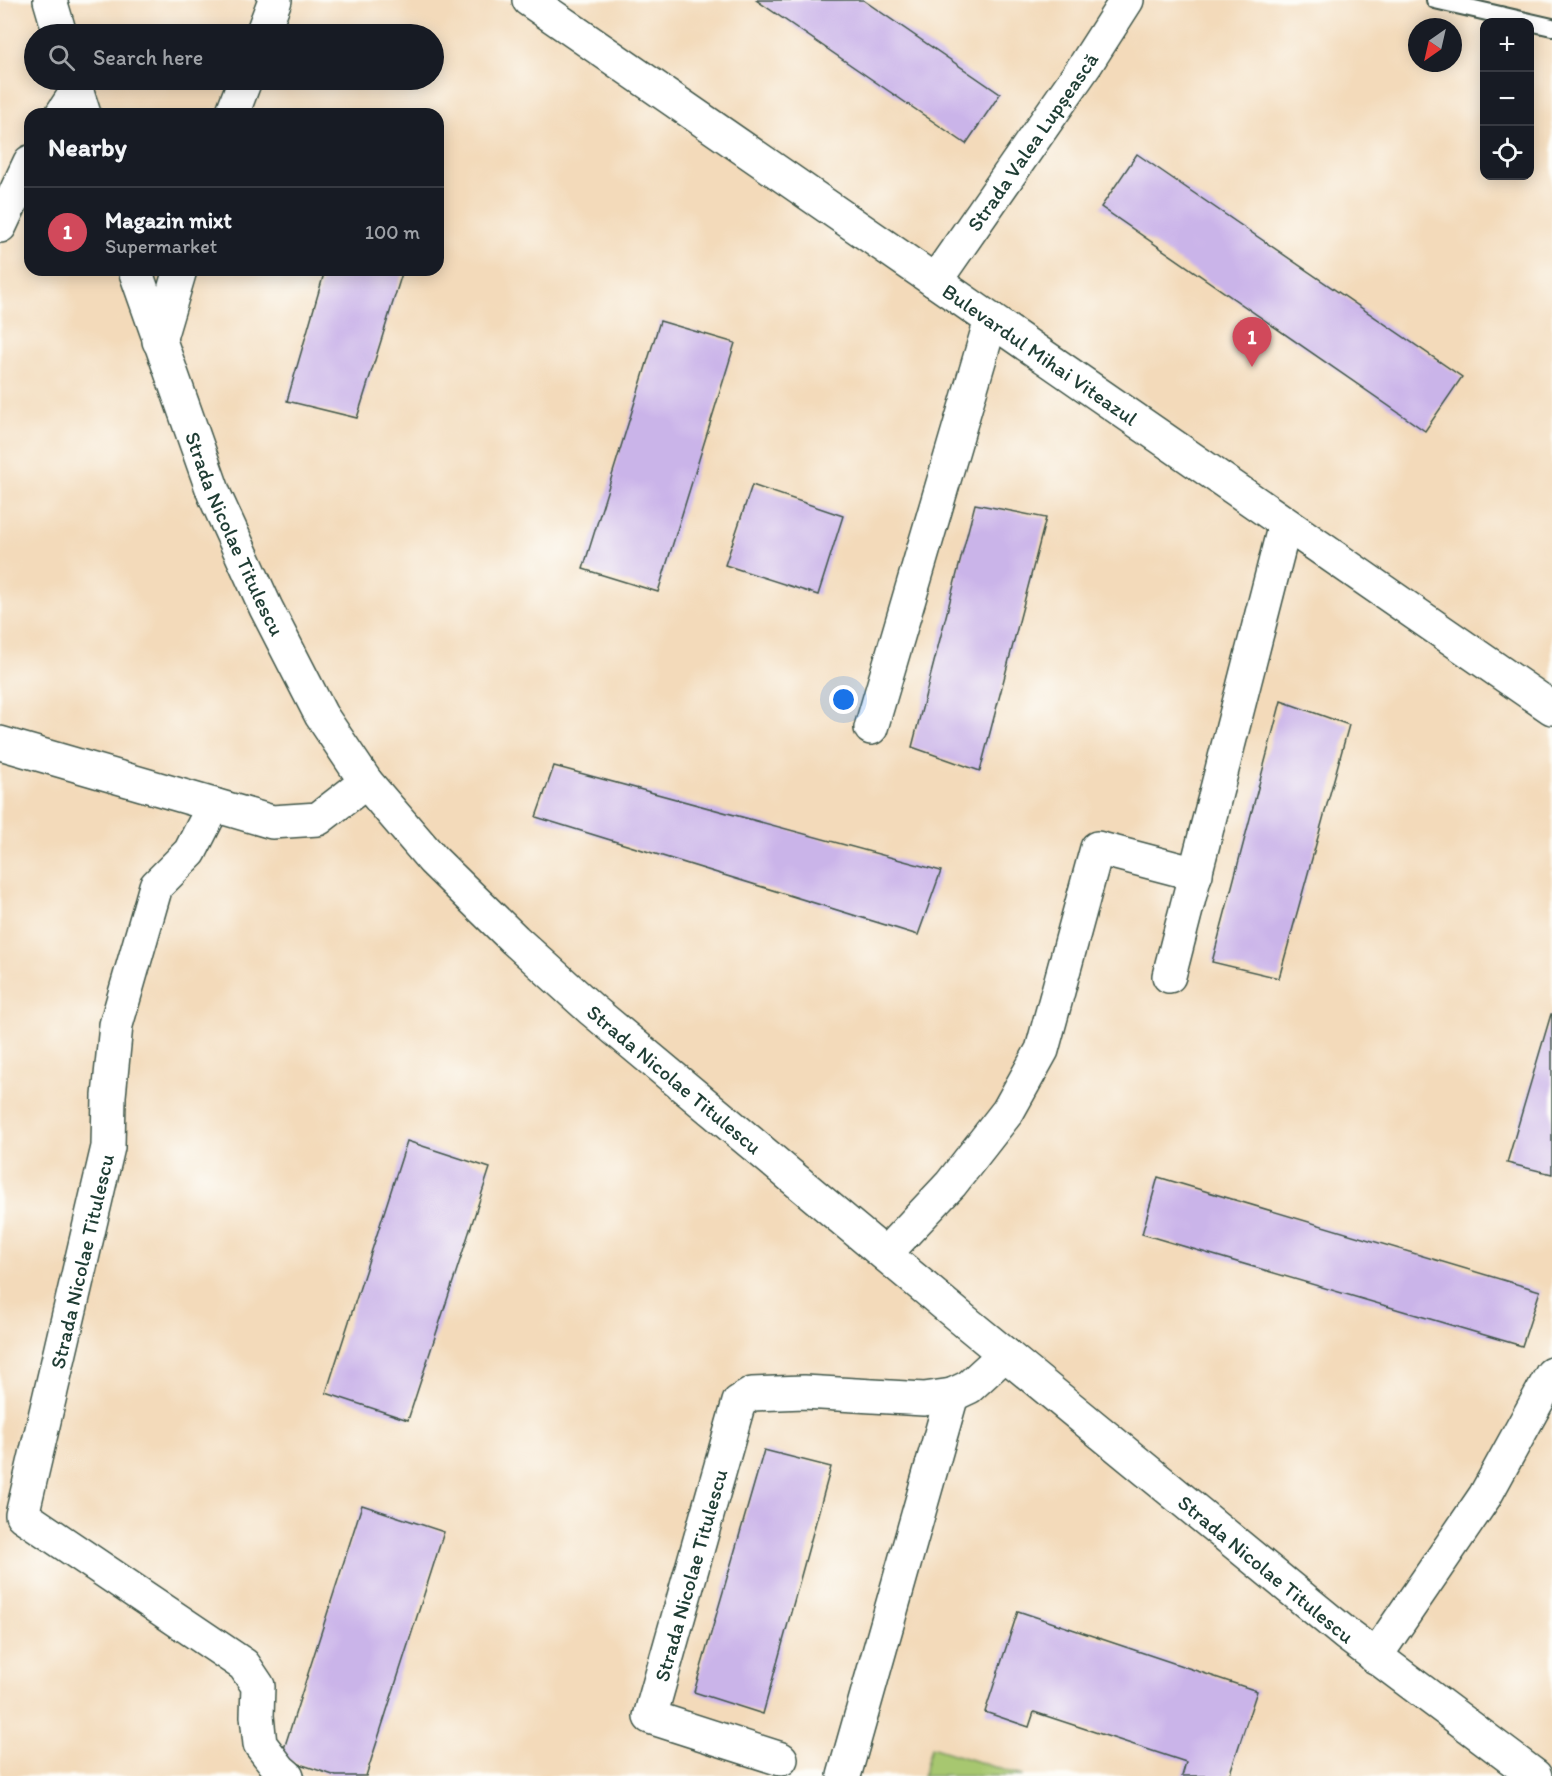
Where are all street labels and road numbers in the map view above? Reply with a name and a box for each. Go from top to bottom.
street label: Strada Valea Lupșească [961,47,1103,236]
street label: Bulevardul Mihai Viteazul [938,278,1143,430]
street label: Strada Nicolae Titulescu [180,428,291,640]
street label: Strada Nicolae Titulescu [582,999,767,1159]
street label: Strada Nicolae Titulescu [44,1151,119,1371]
street label: Strada Nicolae Titulescu [648,1466,732,1684]
street label: Strada Nicolae Titulescu [1173,1489,1359,1648]

